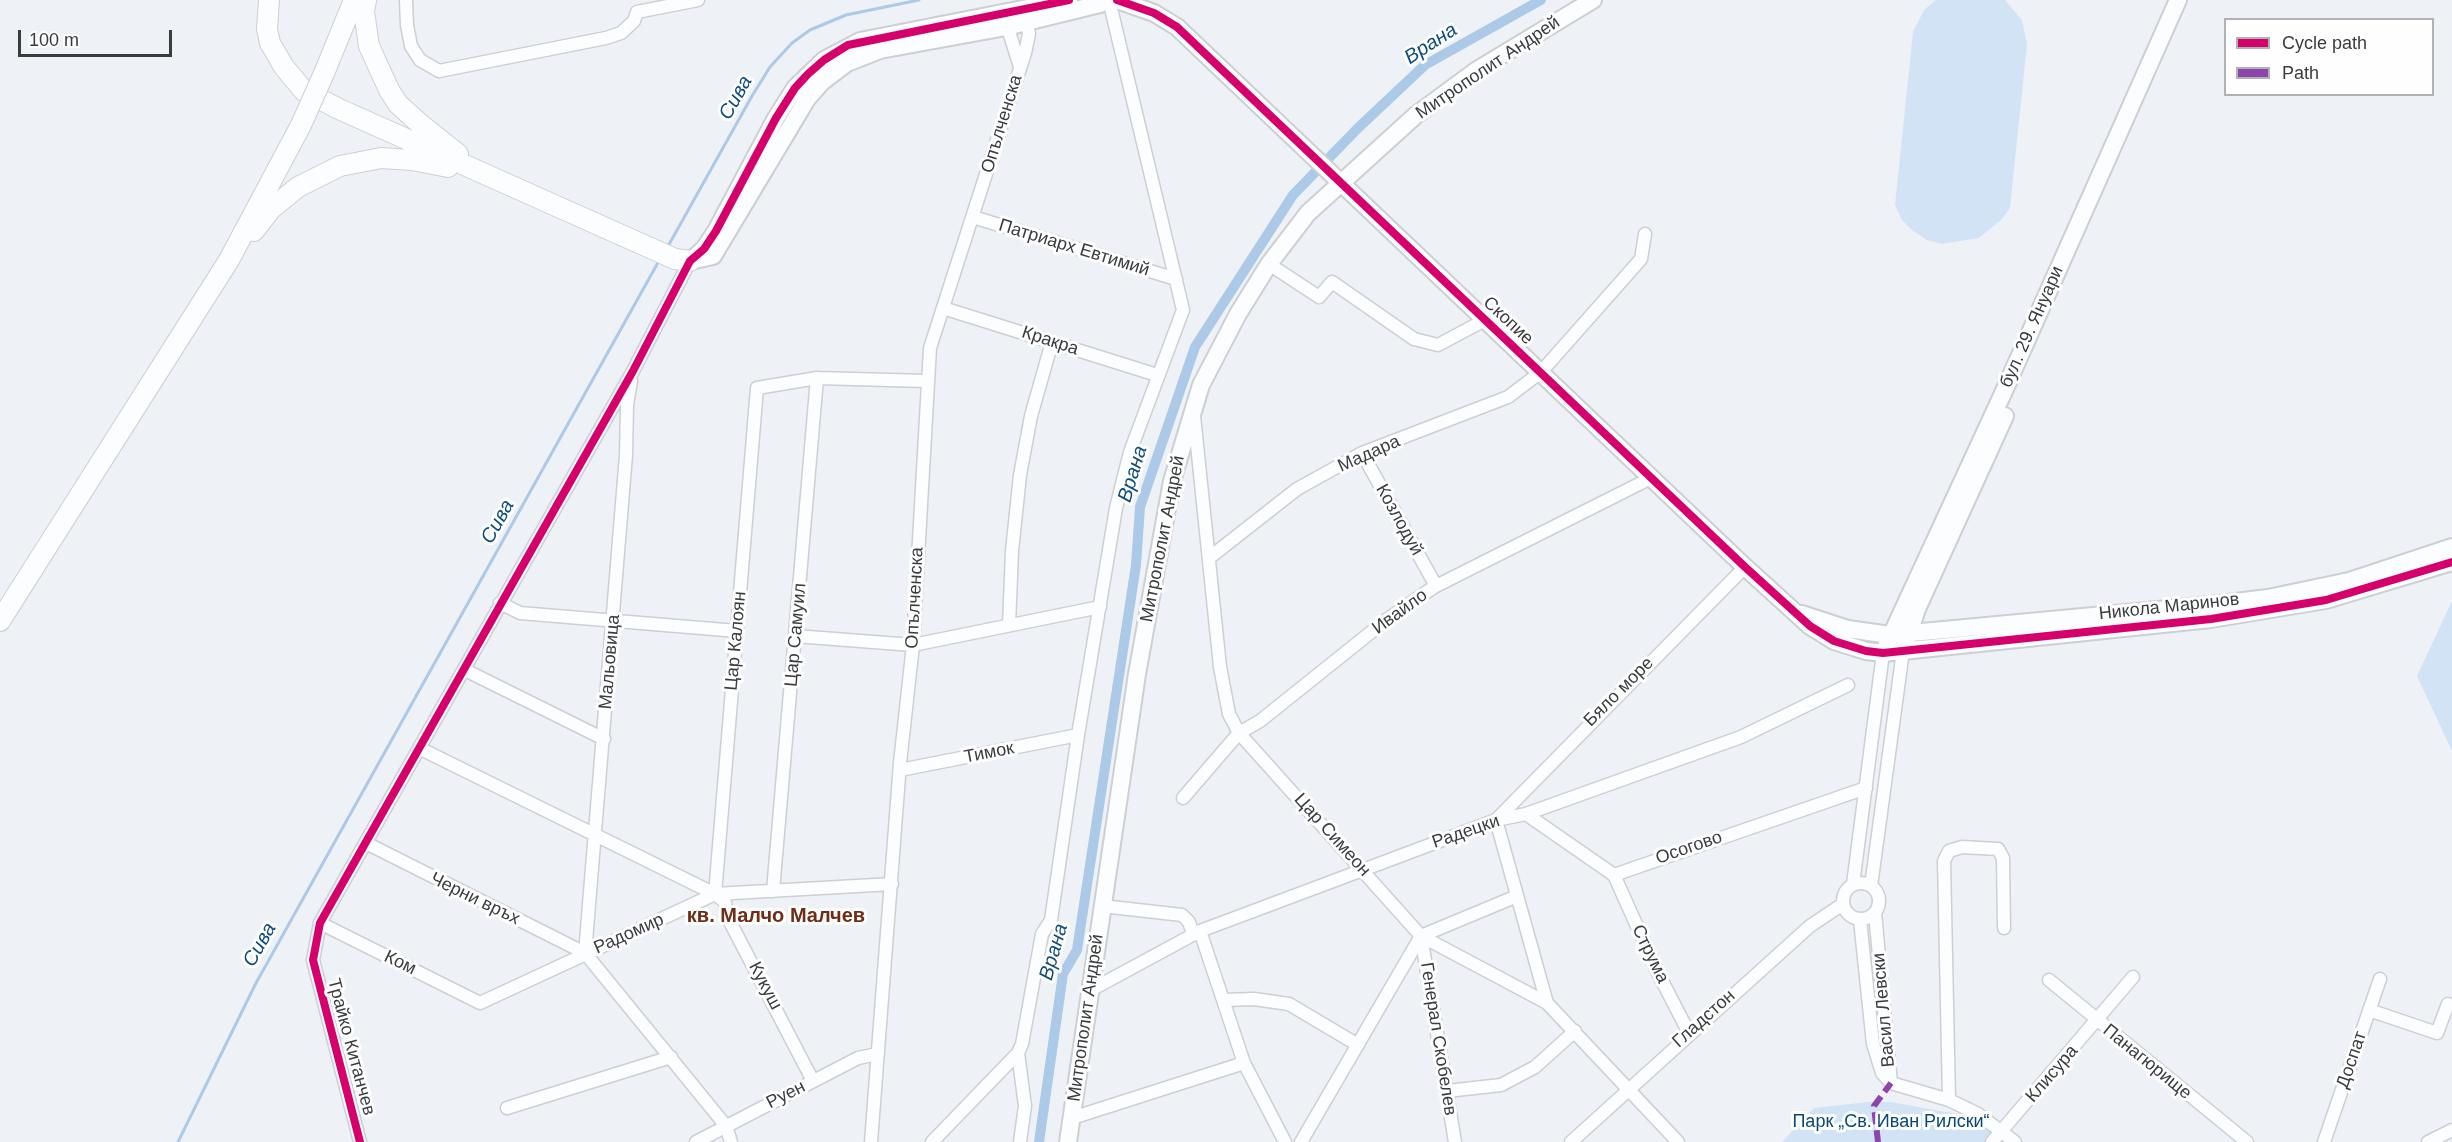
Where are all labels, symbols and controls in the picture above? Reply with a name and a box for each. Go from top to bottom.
street label: Митрополит Андрей [1412,12,1564,124]
scale bar [21,18,176,56]
water label: Врана [1400,18,1462,70]
legend [2224,18,2434,96]
text: 100 m [29,30,79,50]
text: Cycle path [2282,33,2367,53]
text: Path [2282,63,2319,83]
water label: Сива [714,72,758,124]
street label: Опълченска [977,72,1027,176]
street label: Патриарх Евтимий [996,215,1152,281]
street label: бул. 29. Януари [1996,263,2068,391]
street label: Скопие [1478,292,1538,350]
street label: Кракра [1019,322,1081,360]
street label: Мадара [1335,431,1403,477]
water label: Врана [1113,443,1153,505]
street label: Митрополит Андрей [1136,454,1190,624]
street label: Козлодуй [1371,481,1427,559]
water label: Сива [476,496,520,548]
street label: Опълченска [902,547,928,649]
street label: Цар Самуил [781,582,811,688]
street label: Ивайло [1368,585,1432,639]
street label: Никола Маринов [2098,589,2240,625]
street label: Цар Калоян [721,590,751,692]
street label: Мальовица [595,614,625,710]
street label: Бяло море [1580,653,1658,731]
street label: Тимок [962,738,1016,768]
street label: Цар Симеон [1289,789,1375,881]
street label: Радецки [1429,810,1503,854]
street label: Осогово [1653,827,1725,869]
street label: Черни връх [427,868,523,930]
district label: кв. Малчо Малчев [687,904,865,928]
street label: Радомир [591,909,667,959]
water label: Сива [238,919,282,971]
water label: Врана [1035,921,1073,983]
street label: Струма [1627,921,1673,987]
street label: Митрополит Андрей [1064,933,1108,1103]
street label: Ком [380,946,420,980]
street label: Васил Левски [1868,952,1900,1068]
street label: Кукуш [743,958,787,1014]
street label: Генерал Скобелев [1415,961,1461,1117]
street label: Трайко Китанчев [322,976,380,1118]
street label: Гладстон [1668,985,1740,1053]
street label: Панагюрище [2098,1020,2196,1104]
street label: Доспат [2332,1029,2372,1091]
street label: Клисура [2021,1041,2083,1107]
street label: Руен [763,1076,809,1114]
park label: Парк „Св. Иван Рилски“ [1792,1111,1990,1133]

